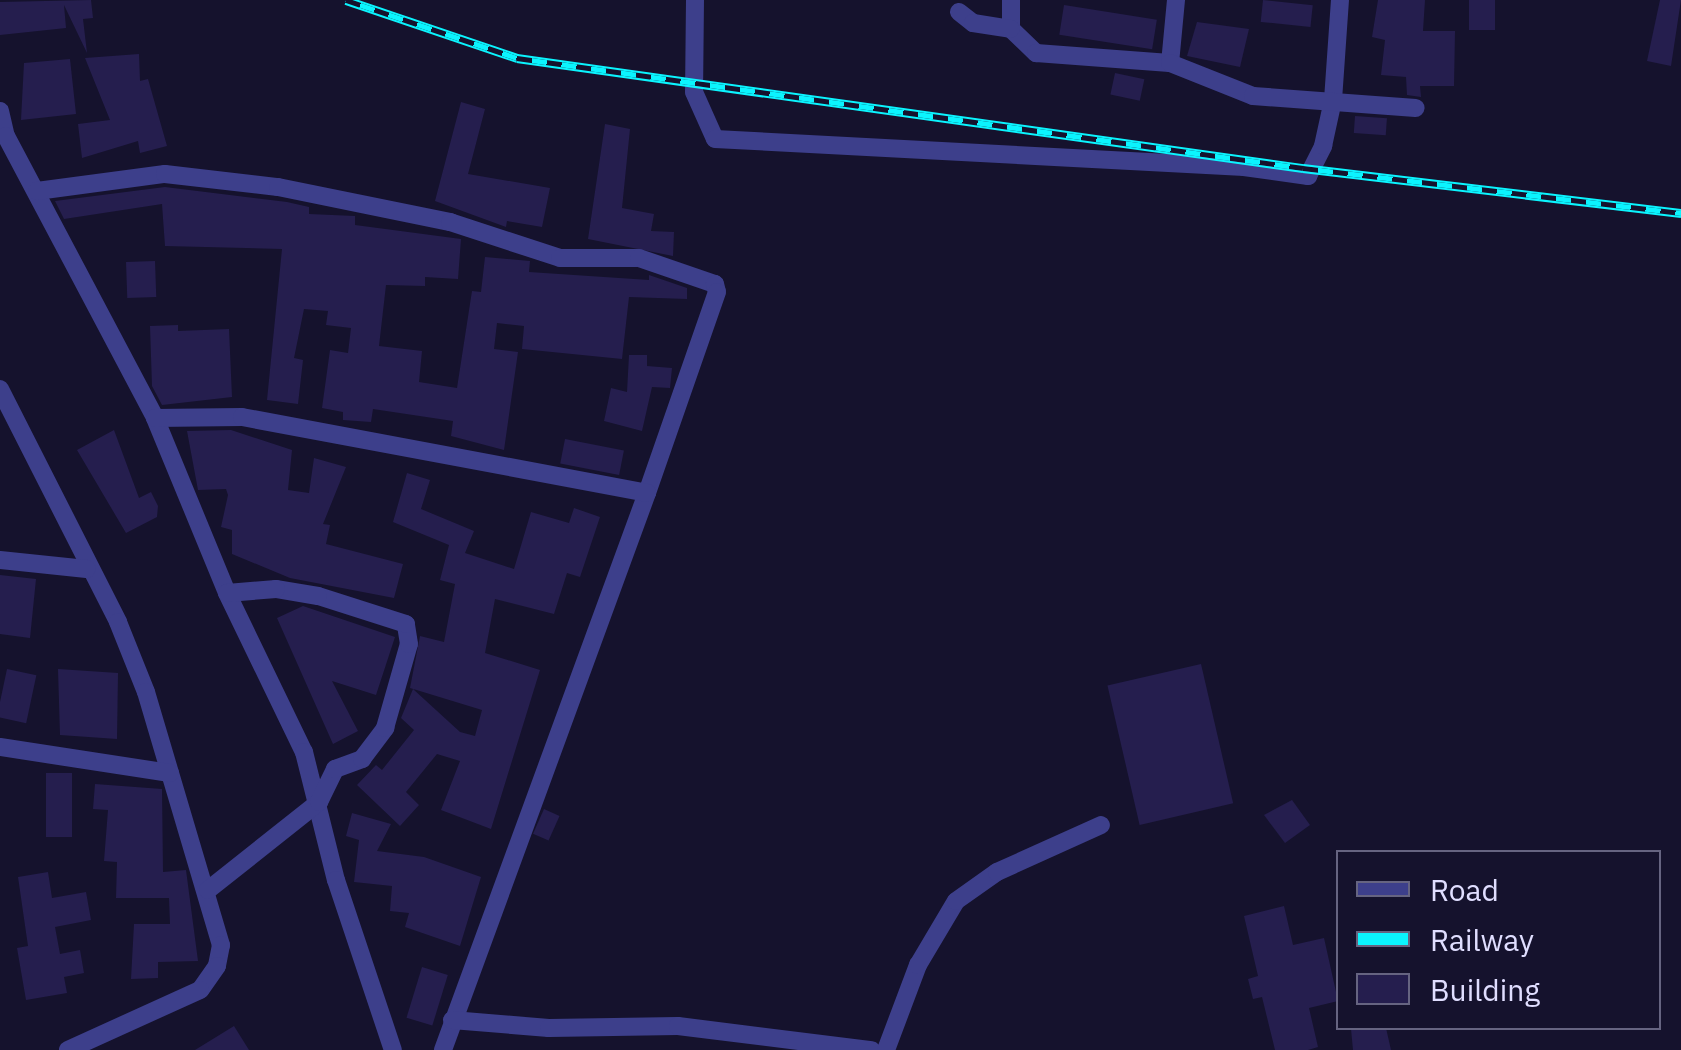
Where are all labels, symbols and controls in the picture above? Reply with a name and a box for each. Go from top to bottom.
legend [1336,850,1661,1030]
text: Road [1430,870,1499,909]
text: Railway [1430,920,1534,959]
text: Building [1430,970,1540,1009]

